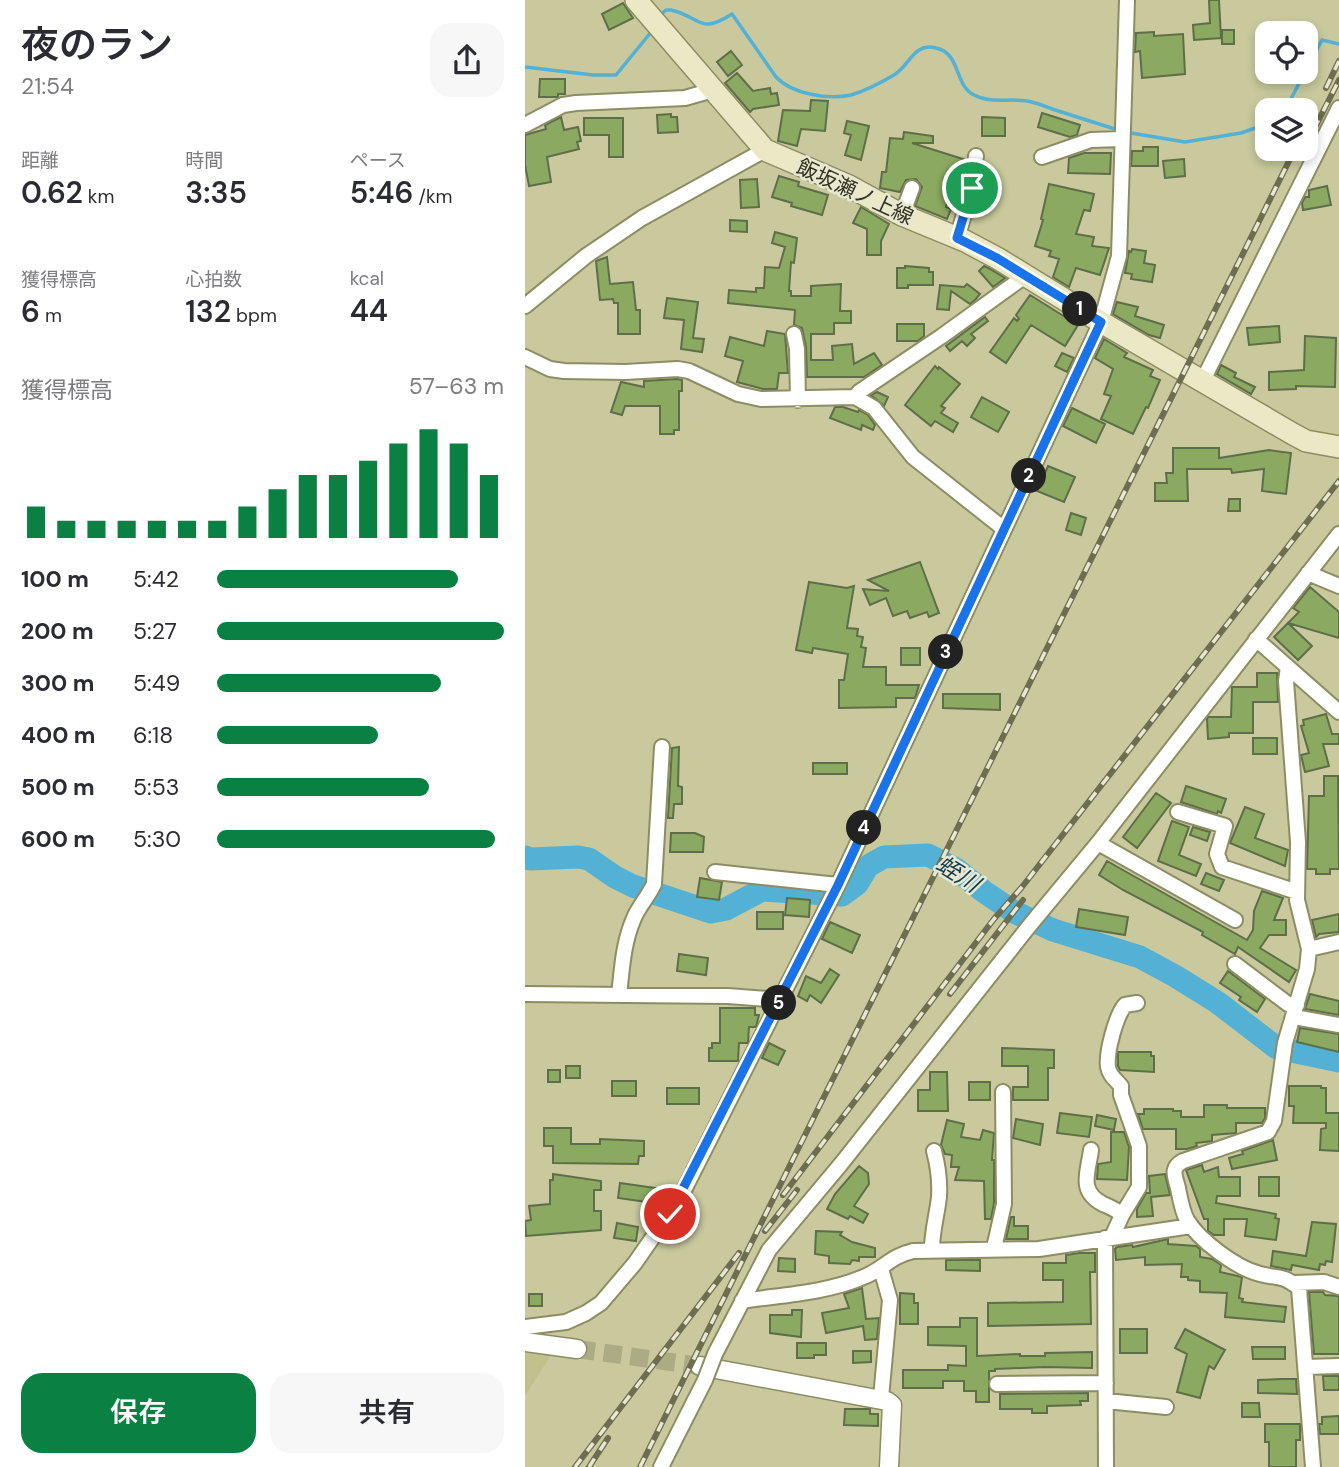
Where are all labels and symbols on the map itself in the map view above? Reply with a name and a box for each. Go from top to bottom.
street label: 飯坂瀬ノ上線 [792,153,918,231]
pin [942,158,1002,218]
pin: 1 [1063,292,1097,326]
pin: 2 [1011,458,1047,494]
pin: 3 [929,634,963,670]
pin: 4 [847,810,881,846]
water label: 蛭川 [931,849,988,900]
pin: 5 [761,986,797,1020]
pin [640,1184,700,1244]

